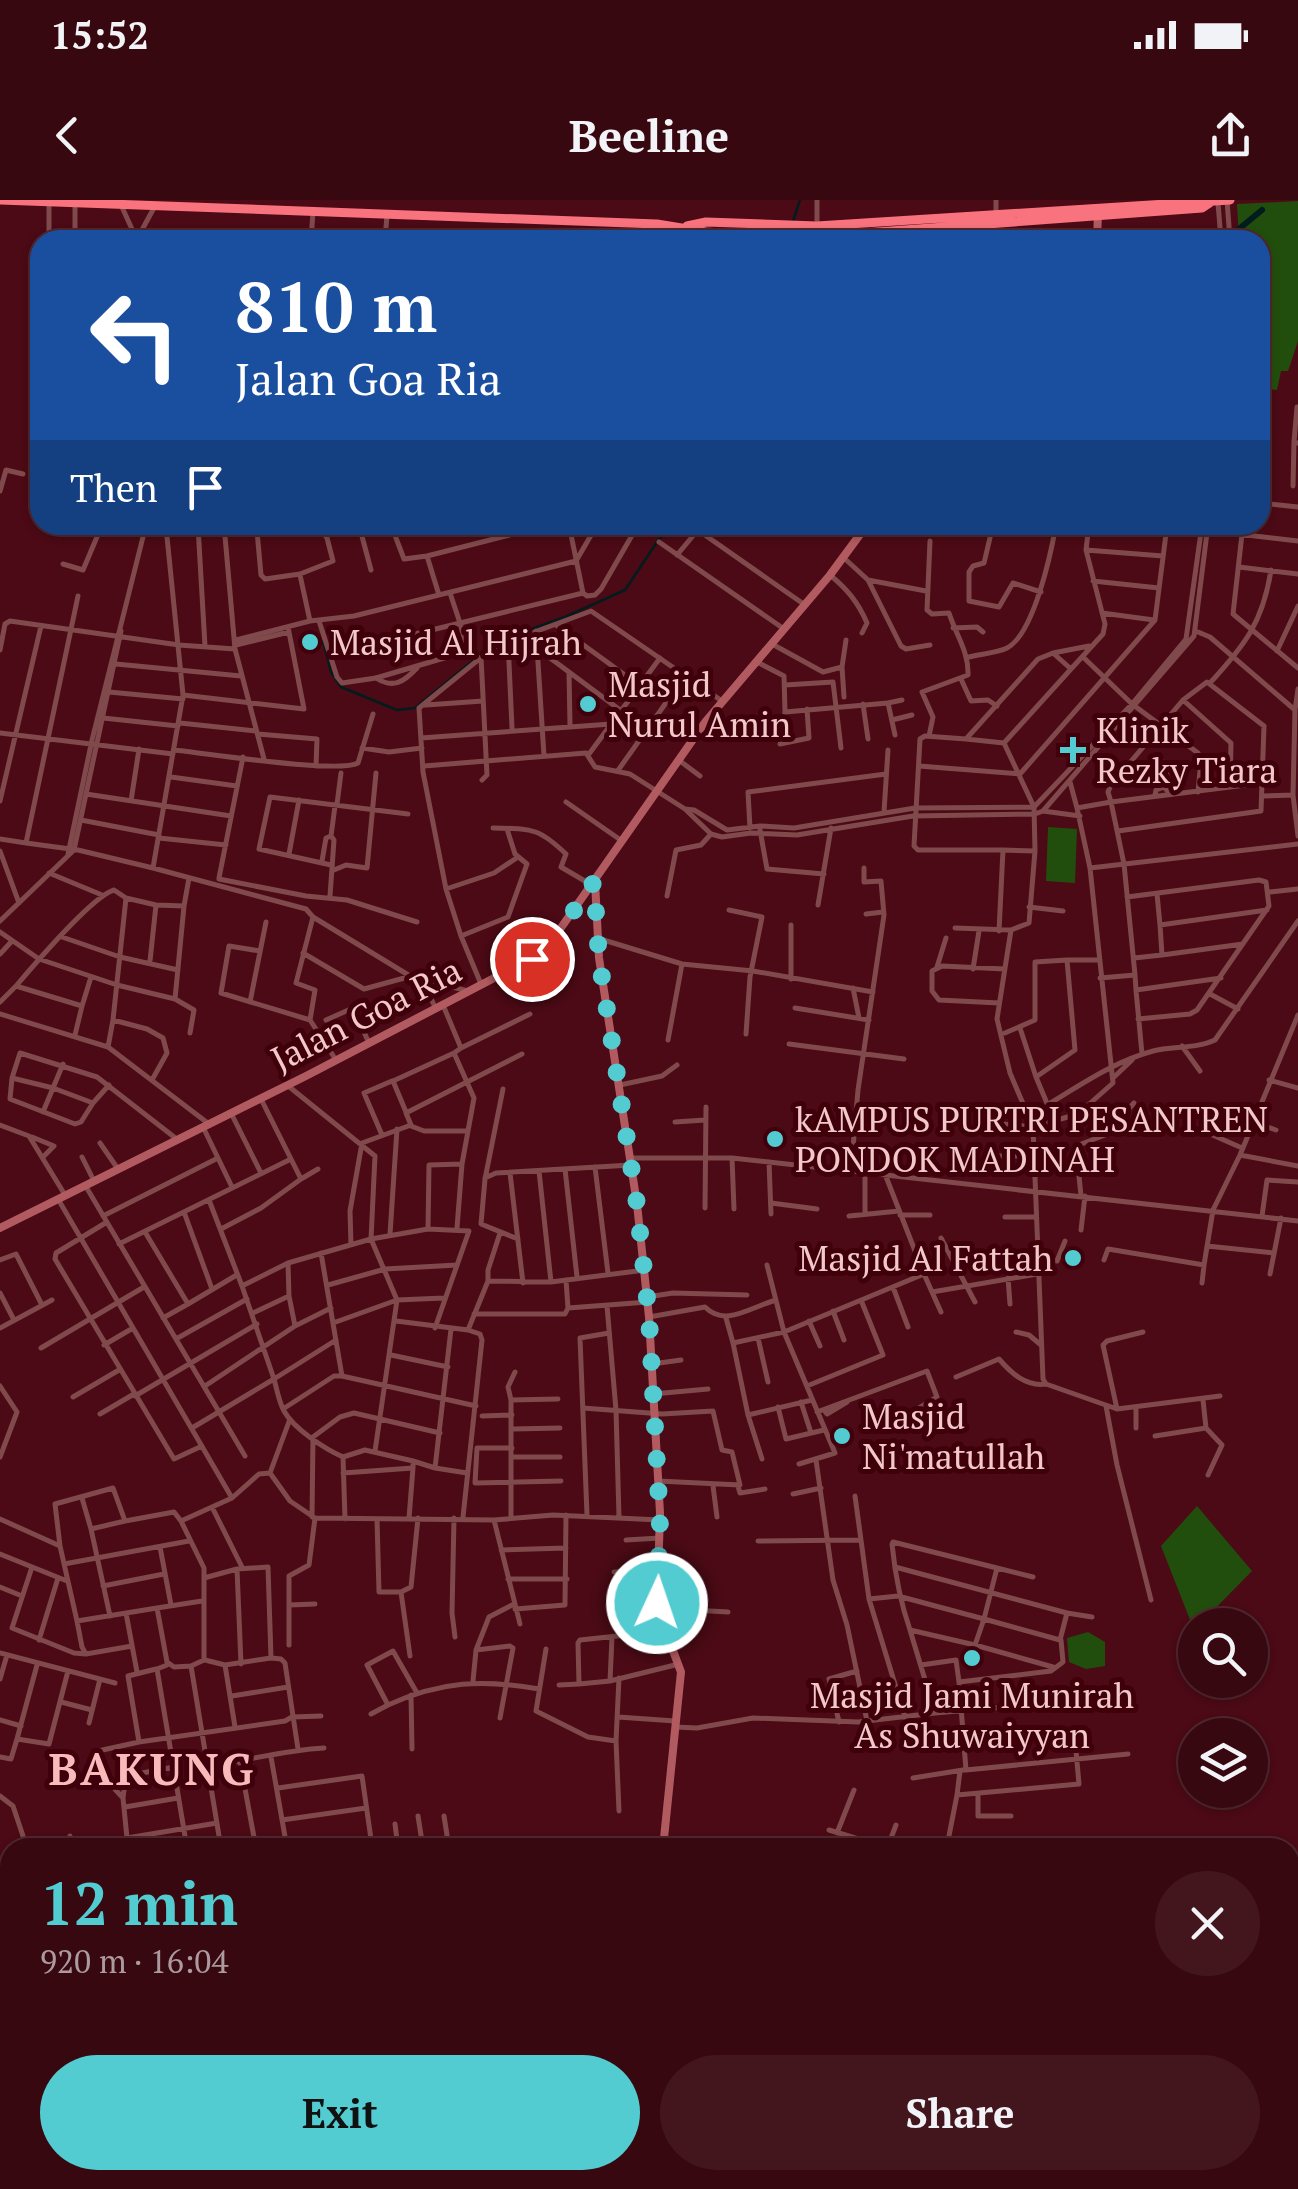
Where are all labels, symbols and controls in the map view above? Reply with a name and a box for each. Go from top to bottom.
text: 15:52 [50,10,149,60]
text: Beeline [569,105,729,165]
icon: back [40,108,95,163]
icon: share [1203,108,1258,163]
text: 810 m [235,259,437,352]
icon: left [70,270,200,400]
text: Jalan Goa Ria [235,348,501,408]
icon: arrive [178,460,233,515]
text: Then [70,463,158,513]
place label: Masjid Al Hijrah [330,619,582,665]
marker: Masjid Al Hijrah [299,631,321,653]
place label: Masjid Nurul Amin [608,661,791,747]
marker: Masjid Nurul Amin [577,693,599,715]
place label: Klinik Rezky Tiara [1096,707,1277,793]
marker: Klinik Rezky Tiara [1060,737,1086,763]
pin [490,917,575,1002]
icon: arrive [505,932,560,987]
street label: Jalan Goa Ria [263,946,469,1082]
place label: kAMPUS PURTRI PESANTREN PONDOK MADINAH [795,1096,1268,1182]
marker: kAMPUS PURTRI PESANTREN PONDOK MADINAH [764,1128,786,1150]
place label: Masjid Al Fattah [798,1235,1053,1281]
marker: Masjid Al Fattah [1062,1247,1084,1269]
place label: Masjid Ni'matullah [862,1393,1045,1479]
marker: Masjid Ni'matullah [831,1425,853,1447]
position arrow [605,1551,709,1655]
map controls [1178,1608,1268,1808]
button: search [1178,1608,1268,1698]
marker: Masjid Jami Munirah As Shuwaiyyan [961,1647,983,1669]
place label: Masjid Jami Munirah As Shuwaiyyan [810,1672,1134,1758]
button: layers [1178,1718,1268,1808]
district label: BAKUNG [48,1738,256,1798]
text: 12 min [40,1863,238,1942]
button: close [1155,1871,1260,1976]
text: 920 m · 16:04 [40,1940,228,1982]
button: Exit [40,2055,640,2170]
button: Share [660,2055,1260,2170]

